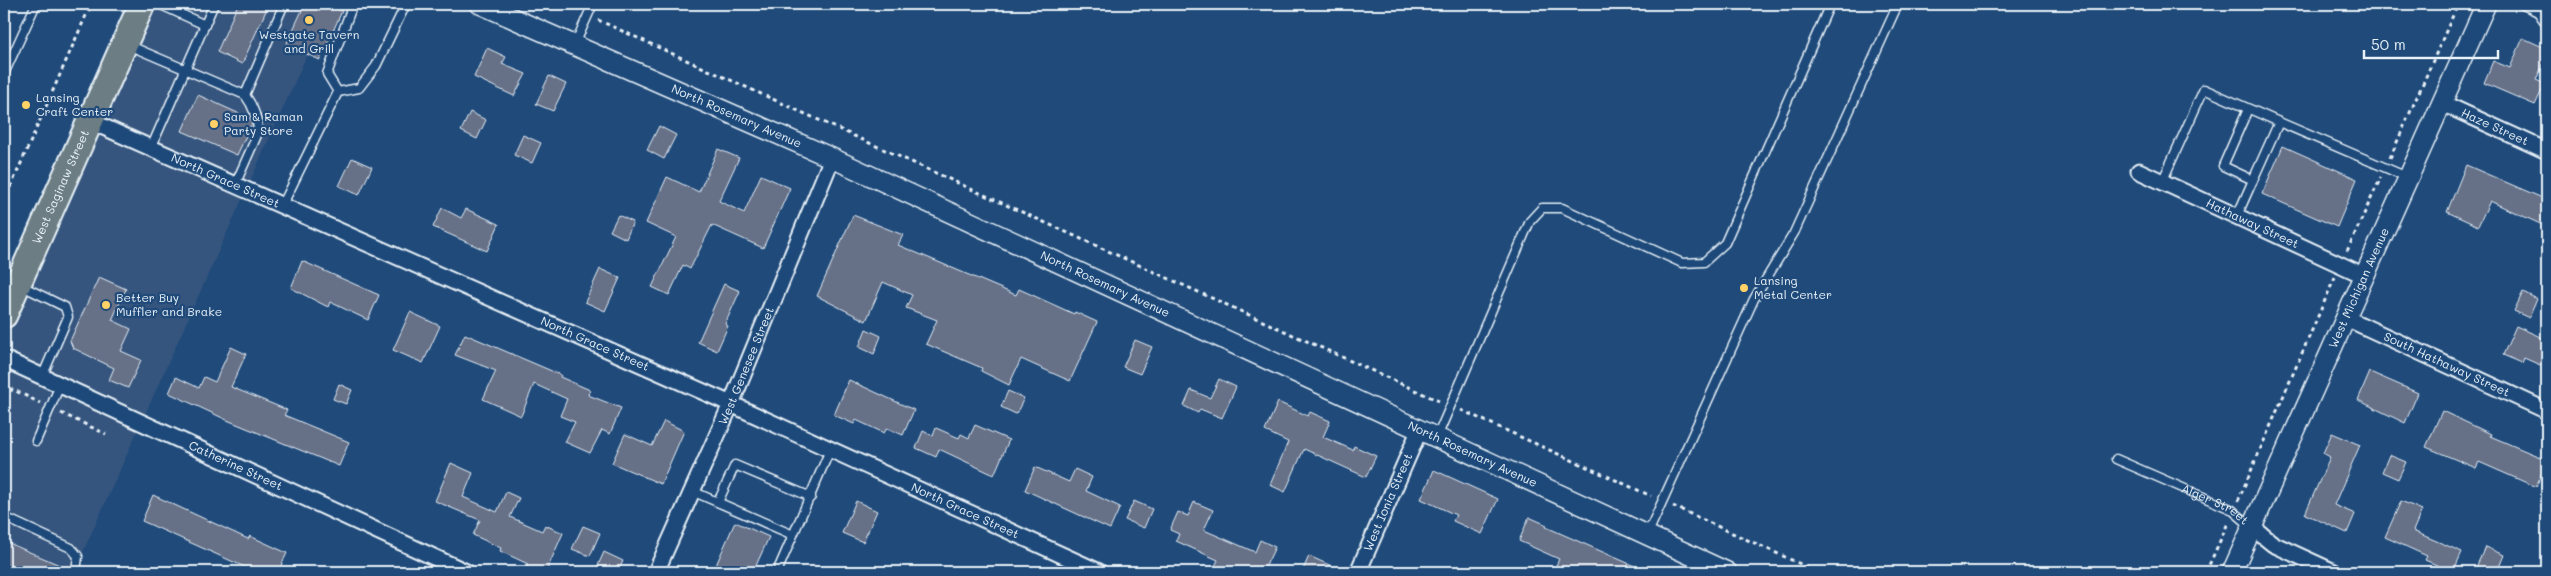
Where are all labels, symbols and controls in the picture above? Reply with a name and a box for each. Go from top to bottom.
marker: Westgate Tavern and Grill [303,14,315,26]
place label: Westgate Tavern and Grill [259,26,359,56]
scale bar [2364,28,2497,60]
text: 50 m [2371,34,2406,54]
street label: North Rosemary Avenue [669,80,805,151]
place label: Lansing Craft Center [36,89,113,119]
marker: Lansing Craft Center [20,99,32,111]
street label: Haze Street [2459,104,2531,148]
place label: Sam & Raman Party Store [224,108,303,138]
marker: Sam & Raman Party Store [208,118,220,130]
street label: West Saginaw Street [28,127,92,246]
street label: North Grace Street [169,149,283,211]
street label: Hathaway Street [2204,194,2302,251]
street label: West Michigan Avenue [2324,225,2392,350]
street label: North Rosemary Avenue [1038,247,1173,320]
place label: Lansing Metal Center [1754,272,1832,302]
marker: Lansing Metal Center [1738,282,1750,294]
place label: Better Buy Muffler and Brake [116,289,222,319]
marker: Better Buy Muffler and Brake [100,299,112,311]
street label: West Genesee Street [714,304,777,427]
street label: North Grace Street [539,312,652,374]
street label: South Hathaway Street [2382,328,2513,400]
street label: North Rosemary Avenue [1406,417,1540,490]
street label: Catherine Street [187,436,285,493]
street label: West Ionia Street [1359,450,1415,553]
street label: North Grace Street [909,478,1022,542]
street label: Alger Street [2179,479,2252,528]

